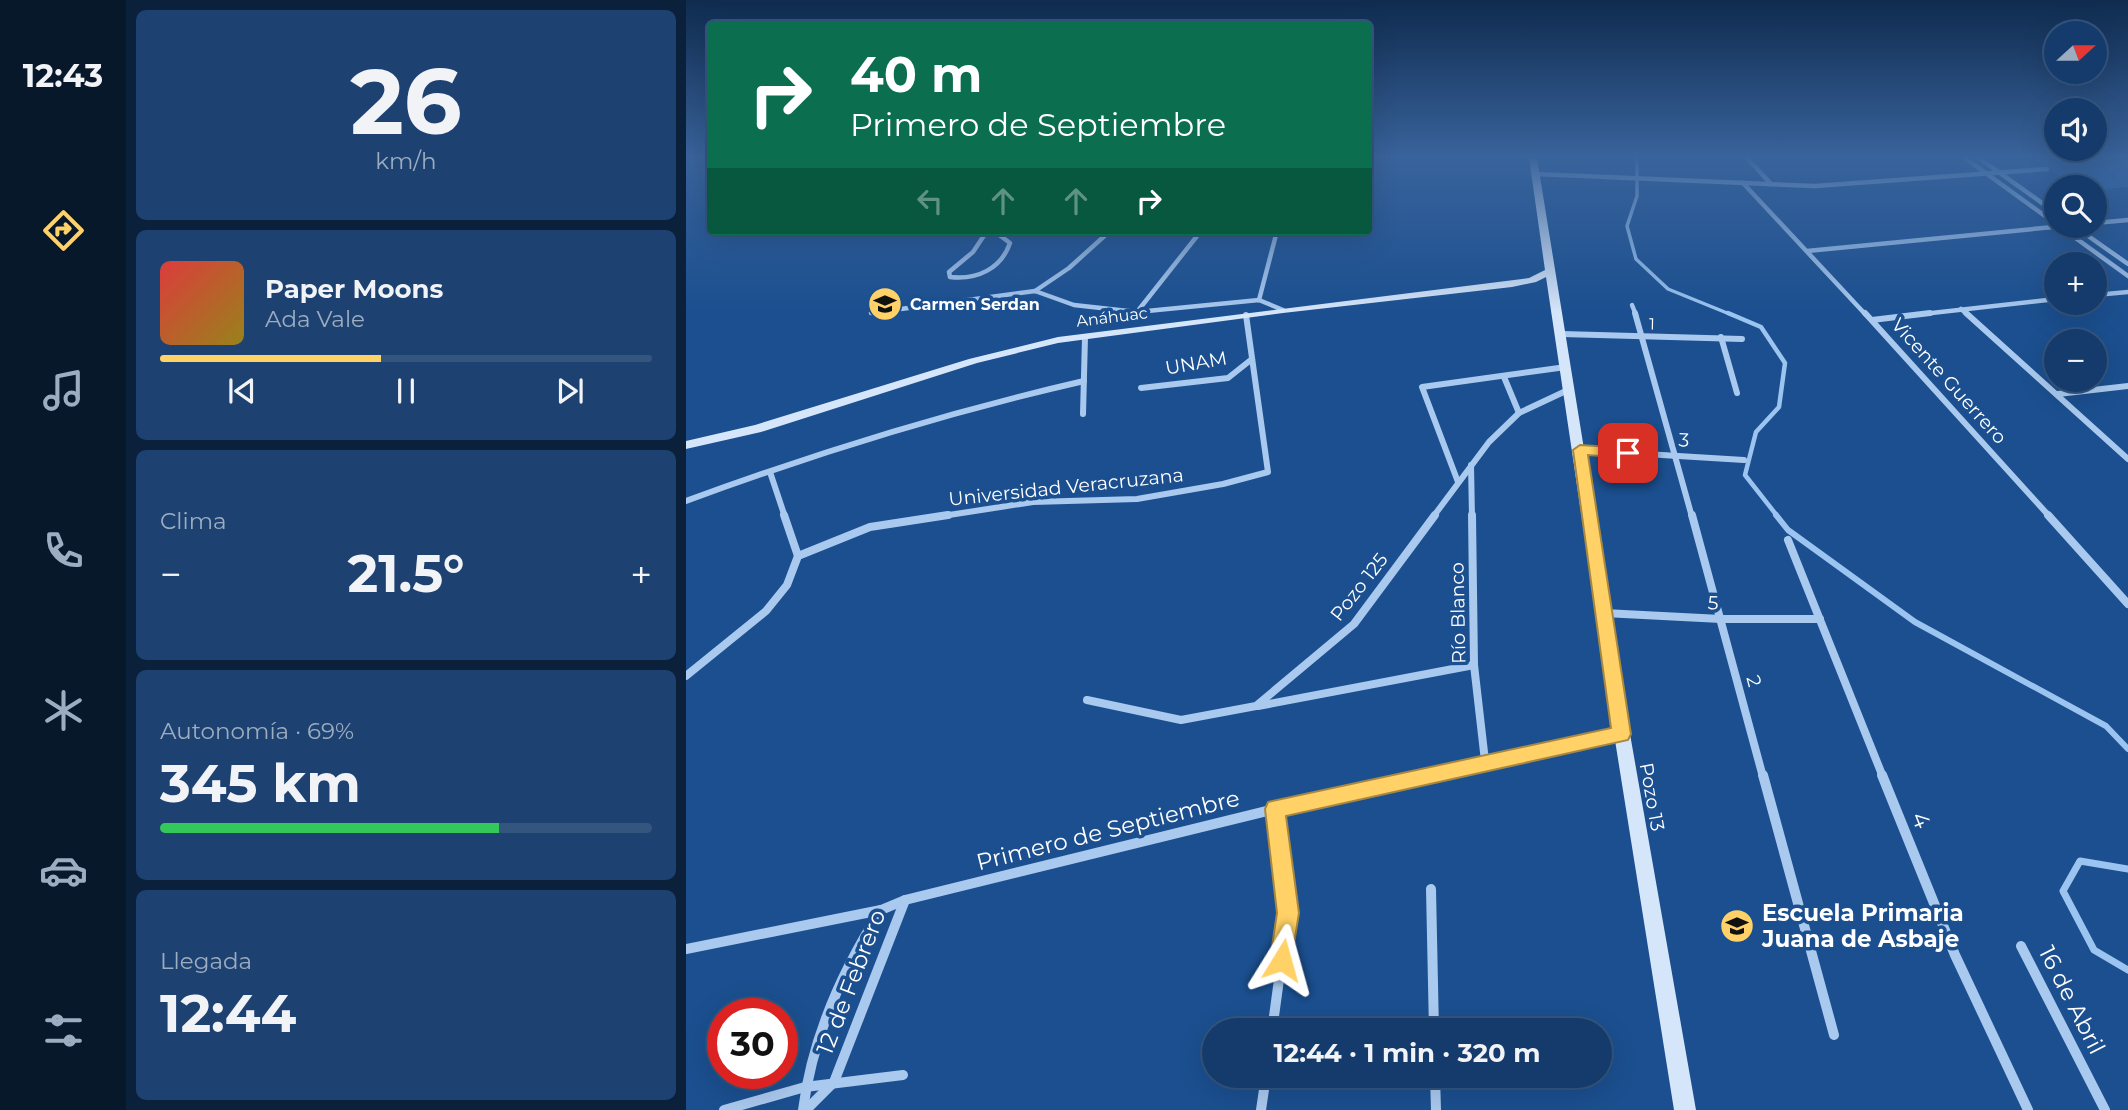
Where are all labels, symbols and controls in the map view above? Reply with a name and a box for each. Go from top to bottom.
north arrow [2044,21,2107,84]
map controls [2044,21,2107,392]
text: 40 m [850,45,982,104]
text: 26 [350,46,462,157]
icon: right [735,49,826,140]
text: 12:43 [23,56,103,95]
button: sound [2044,98,2107,161]
text: Primero de Septiembre [850,105,1226,144]
text: km/h [375,147,437,175]
button: search [2044,175,2107,238]
icon: left [911,182,949,220]
icon: ahead [984,182,1022,220]
icon: ahead [1057,182,1095,220]
icon: right [1130,182,1168,220]
icon: directions [39,206,88,255]
button: + [2044,252,2107,315]
text: Paper Moons [265,273,443,305]
school or university icon: Carmen Serdan [866,285,904,323]
place label: Carmen Serdan [910,295,1040,314]
street label: Anáhuac [1075,303,1149,331]
text: Ada Vale [265,305,365,333]
street label: Vicente Guerrero [1887,313,2012,449]
street label: 1 [1649,314,1655,334]
button: − [2044,329,2107,392]
street label: UNAM [1163,346,1229,380]
icon: music [39,366,88,415]
icon: previous [223,372,261,410]
icon: pause [387,372,425,410]
icon: next [551,372,589,410]
pin [1598,423,1658,483]
street label: 3 [1678,428,1690,452]
icon: arrive [1609,434,1647,472]
street label: Universidad Veracruzana [947,463,1185,511]
text: Clima [160,507,227,535]
icon: phone [39,526,88,575]
text: 21.5° [347,542,465,605]
street label: Pozo 125 [1325,548,1393,626]
text: − [160,551,182,598]
text: + [630,551,652,598]
street label: Río Blanco [1446,562,1470,664]
street label: 5 [1707,591,1719,615]
street label: 2 [1741,673,1767,689]
icon: climate [39,686,88,735]
text: Autonomía · 69% [160,717,354,745]
text: 345 km [160,752,361,815]
street label: Pozo 13 [1635,761,1669,833]
street label: Primero de Septiembre [973,784,1243,876]
street label: 4 [1905,808,1937,832]
icon: car [39,846,88,895]
place label: Escuela Primaria Juana de Asbaje [1761,899,1964,953]
street label: 12 de Febrero [811,906,891,1058]
school or university icon: Escuela Primaria Juana de Asbaje [1718,907,1756,945]
position arrow [1245,923,1319,997]
street label: 16 de Abril [2033,941,2111,1059]
text: Llegada [160,947,252,975]
text: 12:44 [160,982,296,1045]
speed limit sign: 30 [707,998,798,1089]
icon: filters [39,1006,88,1055]
text: 12:44 · 1 min · 320 m [1274,1037,1540,1069]

